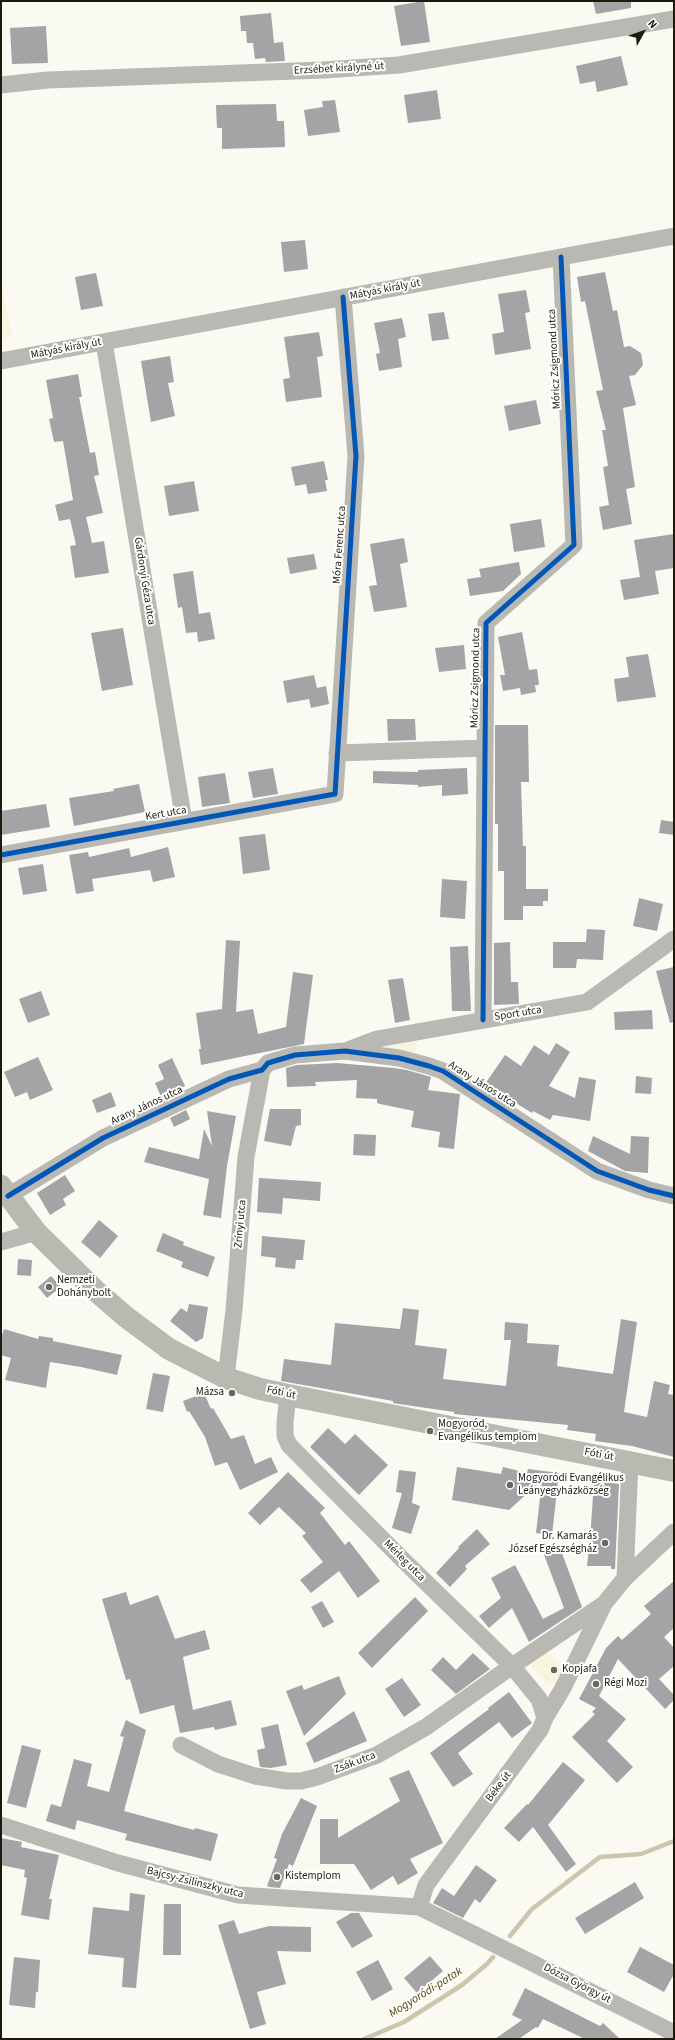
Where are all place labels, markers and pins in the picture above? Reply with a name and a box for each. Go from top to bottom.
place label: Nemzeti Dohánybolt [57,1274,111,1300]
marker: Nemzeti Dohánybolt [44,1282,54,1292]
place label: Mázsa [196,1386,224,1400]
marker: Mázsa [227,1388,237,1398]
place label: Mogyoród, Evangélikus templom [438,1418,537,1444]
marker: Mogyoród, Evangélikus templom [425,1426,435,1436]
place label: Mogyoródi Evangélikus Leányegyházközség [518,1472,624,1498]
marker: Mogyoródi Evangélikus Leányegyházközség [505,1480,515,1490]
place label: Dr. Kamarás József Egészségház [508,1530,597,1556]
marker: Dr. Kamarás József Egészségház [600,1538,610,1548]
place label: Kopjafa [562,1663,597,1677]
marker: Kopjafa [549,1665,559,1675]
place label: Régi Mozi [604,1677,647,1691]
marker: Régi Mozi [591,1679,601,1689]
place label: Kistemplom [285,1870,341,1884]
marker: Kistemplom [272,1872,282,1882]

